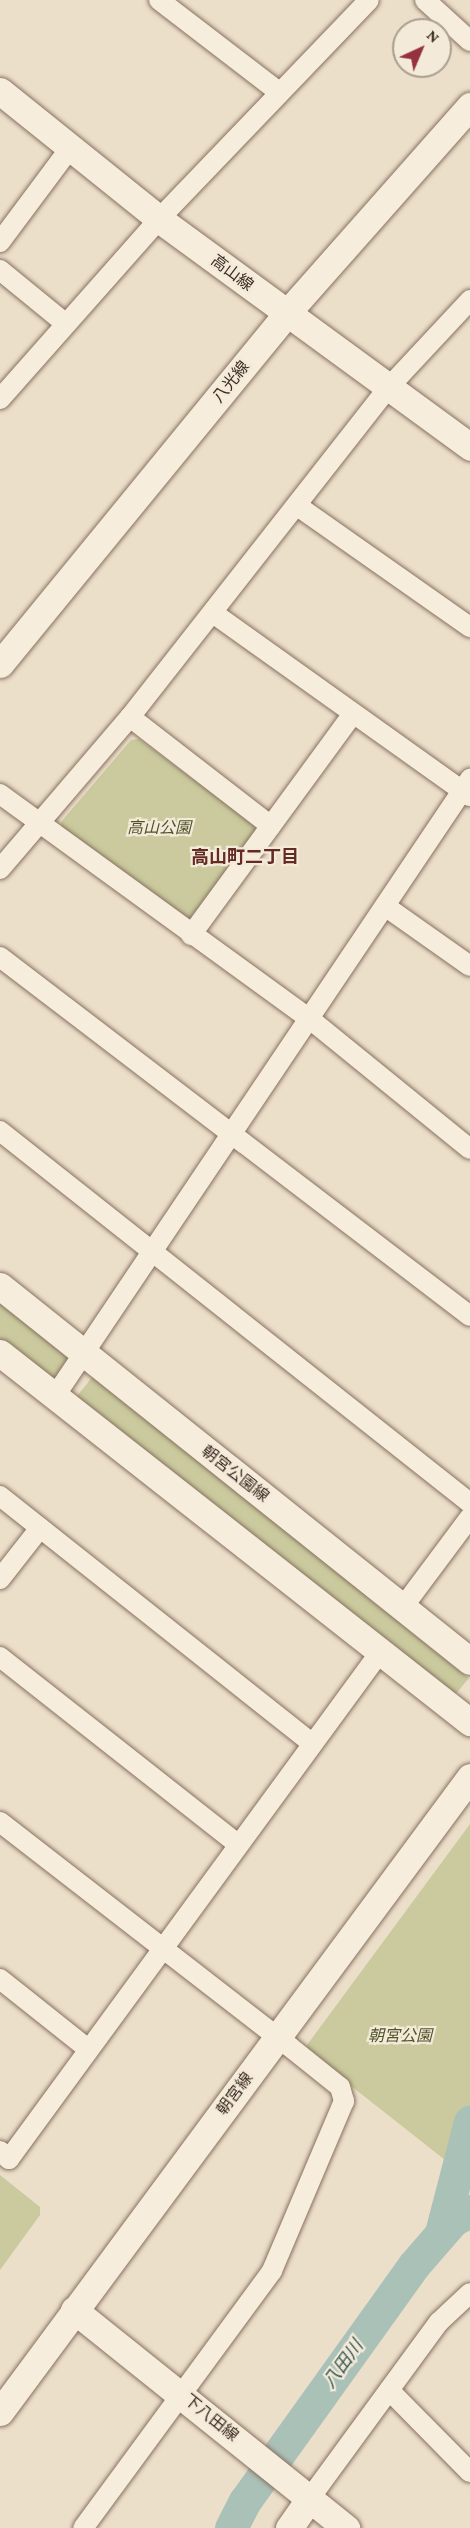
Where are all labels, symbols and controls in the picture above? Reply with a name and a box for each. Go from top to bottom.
north arrow [392,18,452,78]
text: N [424,26,443,46]
street label: 高山線 [207,251,257,295]
street label: 八光線 [208,357,254,407]
park label: 高山公園 [127,818,191,838]
district label: 高山町二丁目 [191,846,299,868]
street label: 朝宮公園線 [198,1442,272,1506]
park label: 朝宮公園 [368,2026,432,2046]
street label: 朝宮線 [213,2069,257,2119]
water label: 八田川 [318,2336,368,2392]
street label: 下八田線 [180,2390,242,2446]

